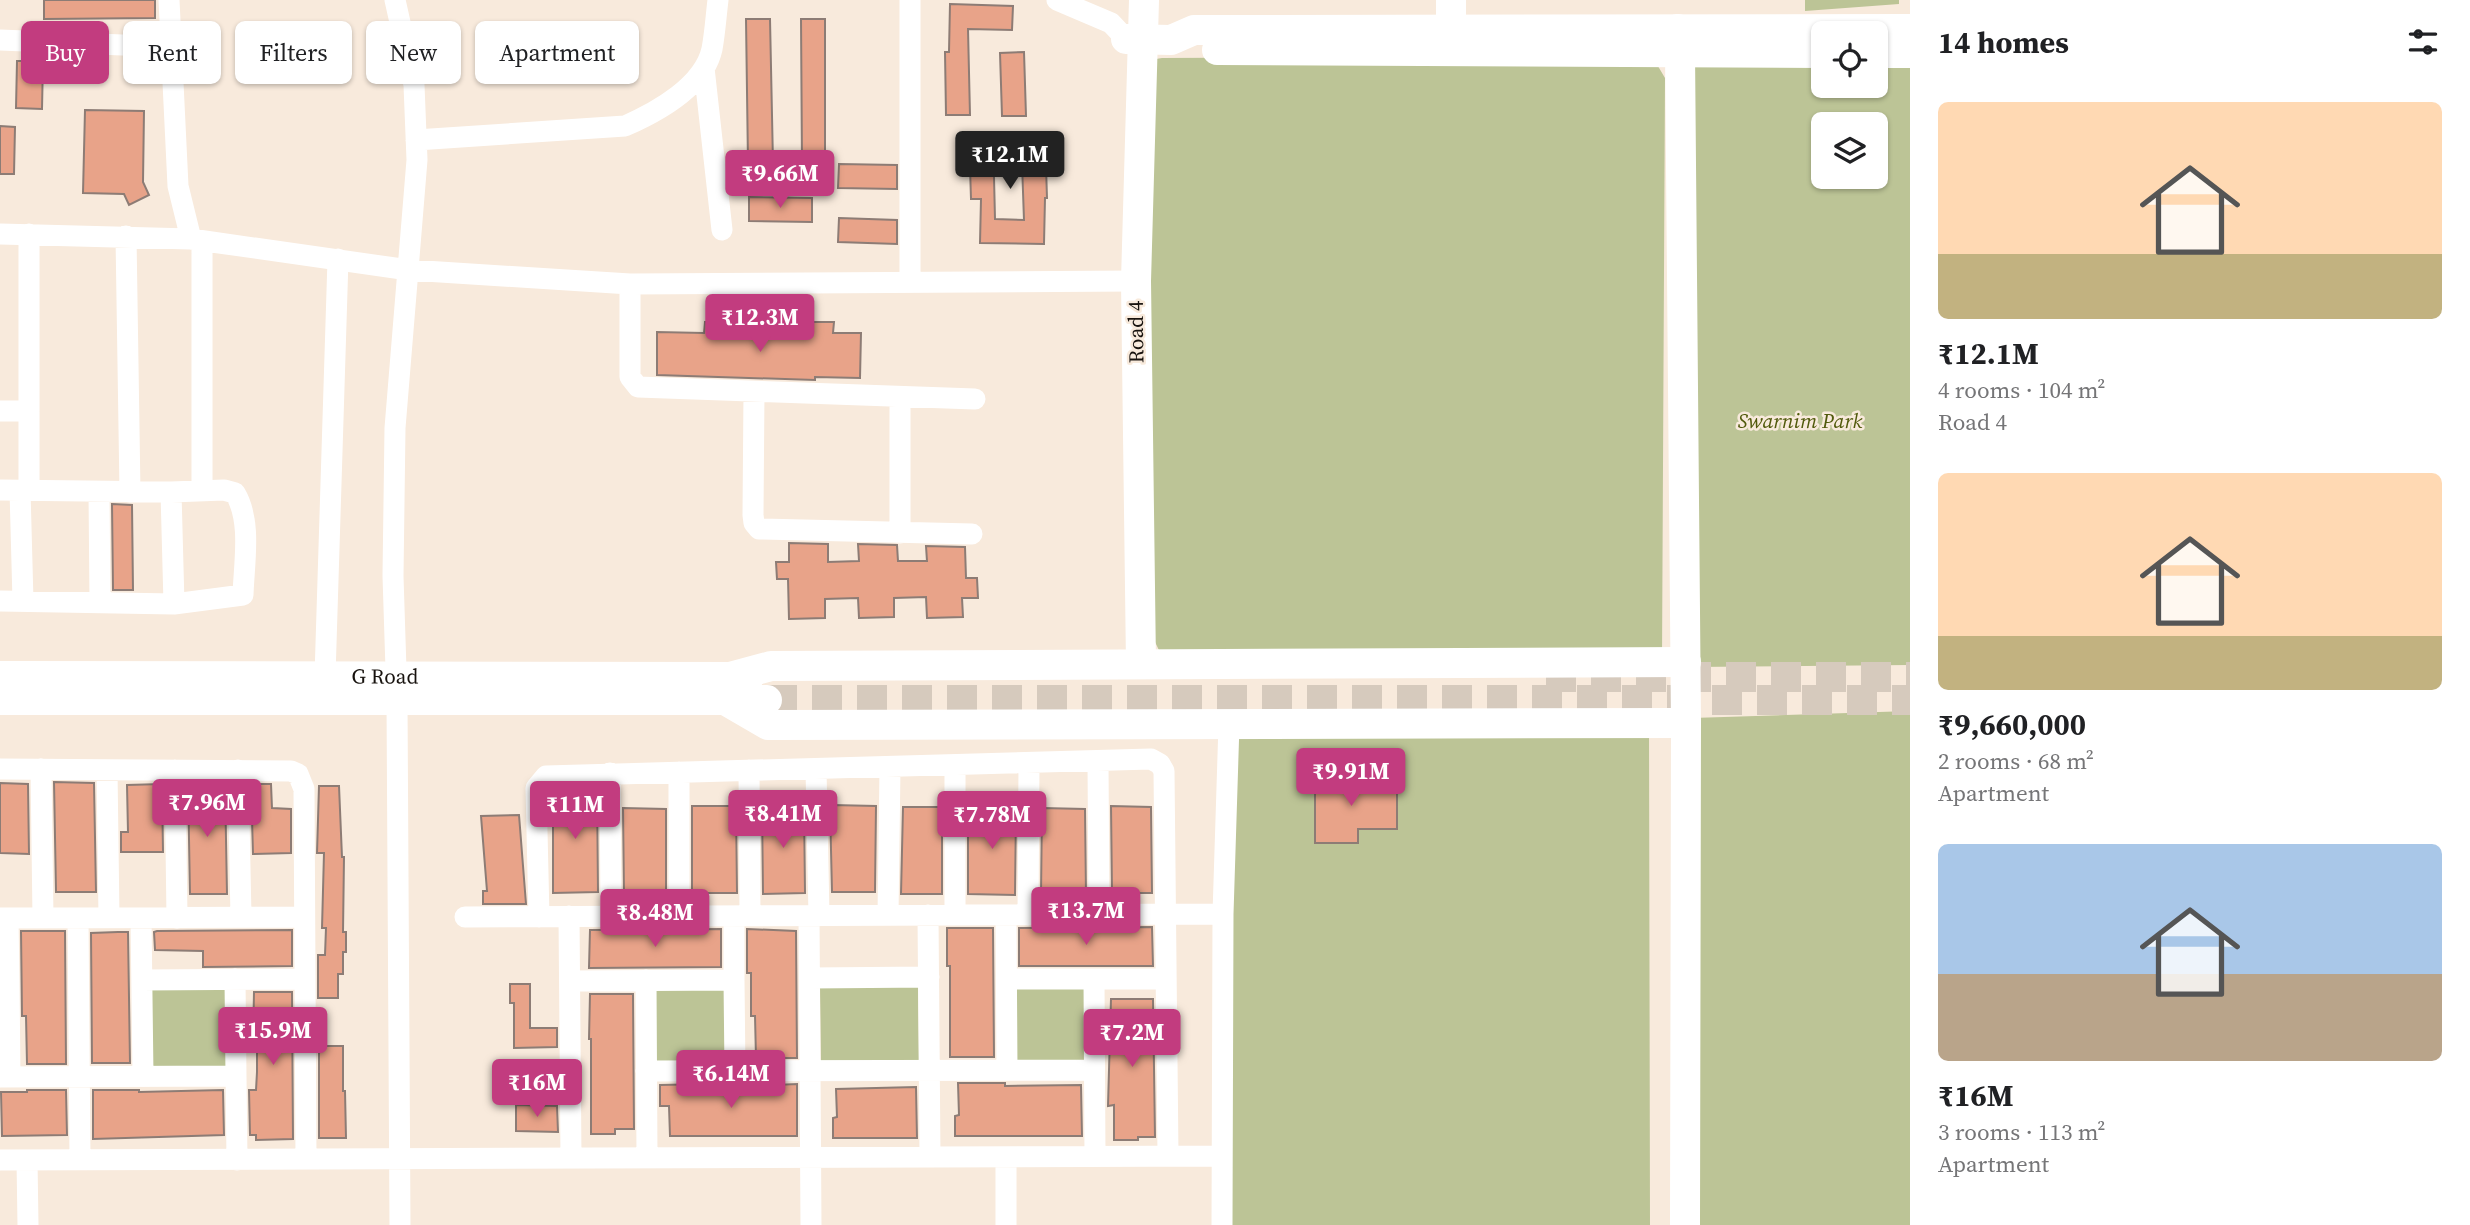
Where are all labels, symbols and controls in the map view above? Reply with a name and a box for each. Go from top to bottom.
chip: Buy [21,21,109,84]
chip: Rent [123,21,221,84]
chip: Filters [235,21,352,84]
chip: New [366,21,461,84]
chip: Apartment [475,21,639,84]
map controls [1811,21,1888,189]
button: locate [1811,21,1888,98]
text: 14 homes [1938,22,2069,63]
icon: filters [2404,23,2442,61]
button: layers [1811,112,1888,189]
pin: ₹12.1M [953,132,1067,191]
text: ₹12.1M [971,138,1049,170]
icon: home [2127,147,2253,273]
pin: ₹9.66M [723,150,837,210]
text: ₹9.66M [741,157,819,189]
pin: ₹12.3M [703,294,817,354]
street label: Road 4 [1120,300,1151,364]
text: ₹12.3M [721,301,799,333]
text: ₹12.1M [1938,333,2039,374]
text: 4 rooms · 104 m² [1938,374,2105,406]
park label: Swarnim Park [1738,406,1862,435]
text: Road 4 [1938,406,2007,438]
icon: home [2127,518,2253,644]
street label: G Road [352,661,419,691]
text: ₹9,660,000 [1938,704,2086,745]
text: 2 rooms · 68 m² [1938,745,2094,777]
pin: ₹9.91M [1294,748,1408,808]
text: ₹9.91M [1312,755,1390,787]
text: Apartment [1938,777,2049,809]
pin: ₹7.96M [150,780,264,839]
pin: ₹11M [534,782,616,841]
text: ₹7.96M [168,786,246,818]
text: ₹11M [546,788,604,820]
pin: ₹8.41M [726,790,840,850]
pin: ₹7.78M [935,792,1049,851]
text: ₹8.41M [744,797,822,829]
text: ₹7.78M [953,798,1031,830]
pin: ₹13.7M [1029,888,1143,947]
icon: home [2127,889,2253,1015]
pin: ₹8.48M [598,890,712,949]
text: ₹13.7M [1047,894,1125,926]
text: ₹8.48M [616,896,694,928]
pin: ₹15.9M [216,1007,330,1067]
pin: ₹7.2M [1083,1010,1181,1069]
text: ₹15.9M [234,1014,312,1046]
text: ₹7.2M [1100,1016,1164,1048]
pin: ₹6.14M [674,1050,788,1110]
text: ₹6.14M [692,1057,770,1089]
pin: ₹16M [496,1060,578,1119]
text: ₹16M [508,1066,566,1098]
text: ₹16M [1938,1075,2014,1116]
text: 3 rooms · 113 m² [1938,1116,2105,1148]
text: Apartment [1938,1148,2049,1180]

